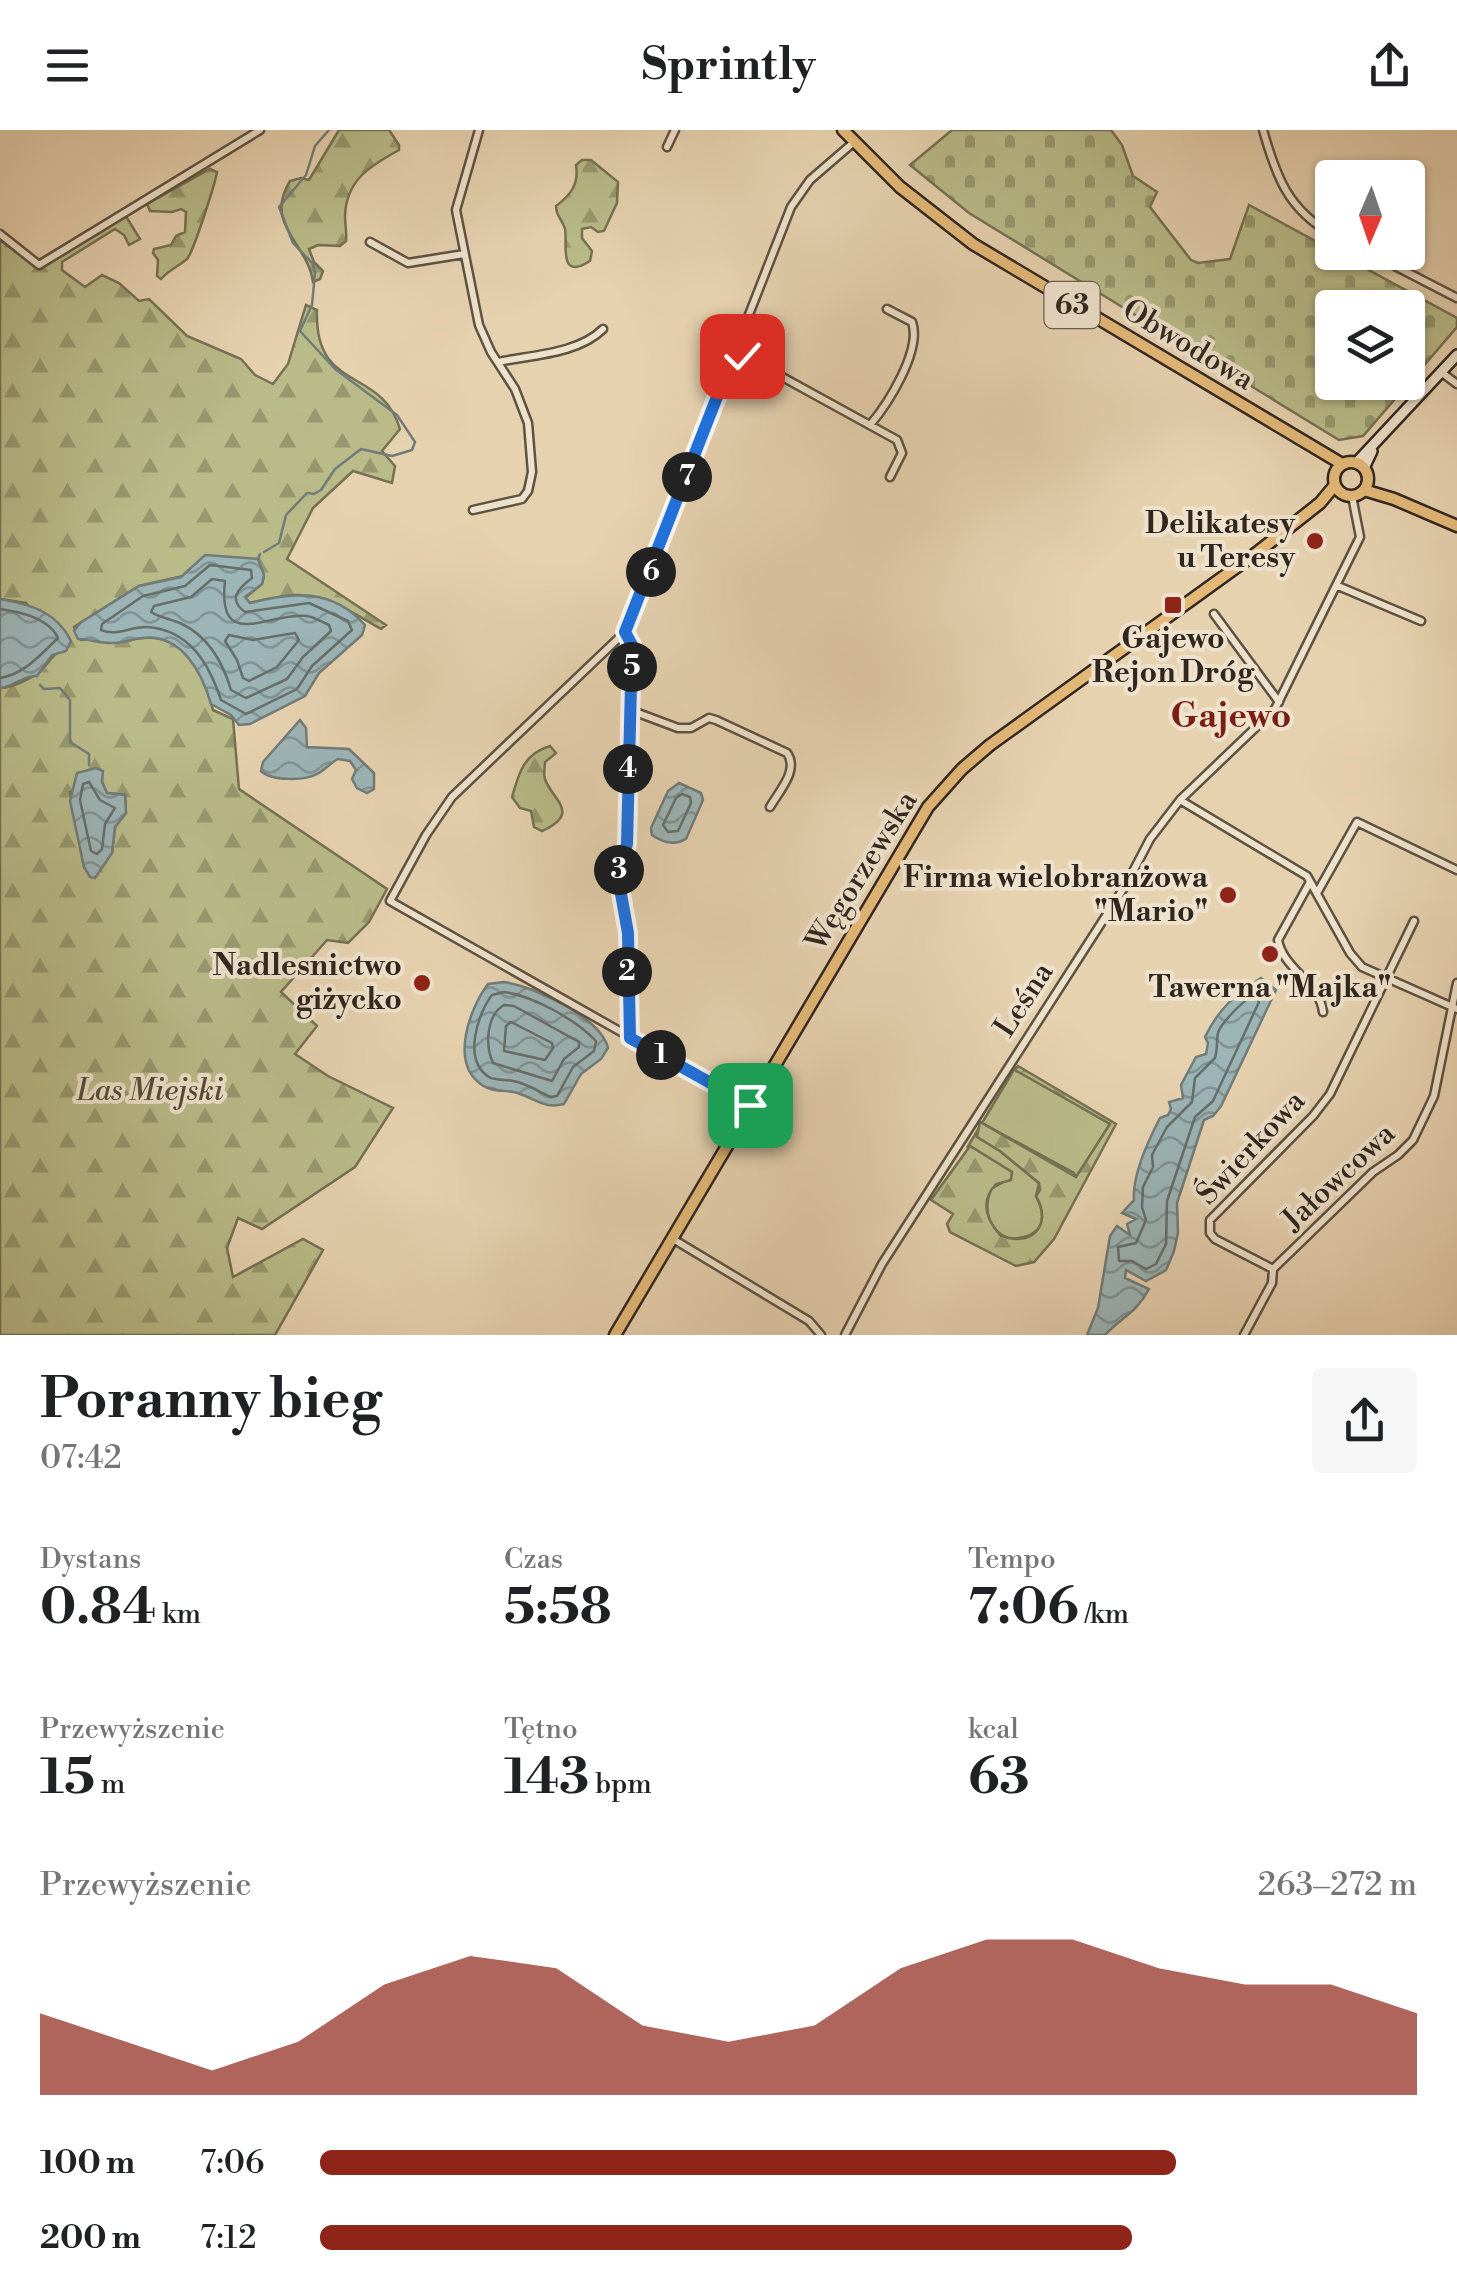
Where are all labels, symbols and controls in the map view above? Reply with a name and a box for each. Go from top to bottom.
text: Sprintly [641,37,816,94]
icon: menu [40,38,95,93]
icon: share [1362,38,1417,93]
north arrow [1315,160,1425,270]
map controls [1315,160,1425,400]
road number: 63 [1044,282,1100,328]
button: layers [1315,290,1425,400]
street label: Obwodowa [1115,291,1261,400]
pin [700,314,785,399]
icon: check [715,329,770,384]
pin: 7 [662,452,712,502]
text: 7 [679,459,695,494]
place label: Delikatesy u Teresy [1145,505,1296,577]
marker: Delikatesy u Teresy [1304,530,1326,552]
pin: 6 [626,547,676,597]
text: 6 [642,554,660,589]
marker: Gajewo Rejon Dróg [1162,594,1184,616]
place label: Gajewo Rejon Dróg [1092,620,1255,692]
pin: 5 [607,642,657,692]
text: 5 [623,649,641,684]
district label: Gajewo [1171,695,1291,738]
pin: 4 [603,744,653,794]
text: 4 [619,751,637,786]
street label: Węgorzewska [797,783,927,959]
pin: 3 [594,845,644,895]
text: 3 [611,852,627,887]
place label: Firma wielobranżowa "Mario" [903,859,1209,931]
marker: Firma wielobranżowa "Mario" [1217,884,1239,906]
marker: Tawerna "Majka" [1259,943,1281,965]
place label: Nadlesnictwo giżycko [213,947,402,1019]
pin: 2 [602,947,652,997]
text: 2 [618,954,636,989]
street label: Leśna [986,955,1062,1044]
place label: Tawerna "Majka" [1149,969,1391,1007]
marker: Nadlesnictwo giżycko [411,972,433,994]
pin: 1 [636,1030,686,1080]
text: 1 [654,1037,668,1072]
pin [708,1063,793,1148]
park label: Las Miejski [76,1072,224,1110]
icon: arrive [723,1078,778,1133]
street label: Świerkowa [1187,1081,1314,1213]
street label: Jałowcowa [1274,1114,1404,1240]
text: Poranny bieg [40,1366,382,1435]
button: share [1312,1368,1417,1473]
text: 07:42 [40,1438,122,1478]
text: Dystans [40,1542,141,1577]
text: Czas [504,1542,563,1577]
text: Tempo [968,1542,1056,1577]
text: 0.84 [40,1577,156,1639]
text: 5:58 [504,1577,612,1639]
text: 7:06 [968,1577,1079,1639]
text: km [156,1597,201,1632]
text: /km [1079,1597,1129,1632]
text: Przewyższenie [40,1712,225,1747]
text: Tętno [504,1712,578,1747]
text: kcal [968,1712,1019,1747]
text: 15 [40,1747,95,1809]
text: 143 [504,1747,589,1809]
text: 63 [968,1747,1030,1809]
text: m [95,1767,125,1802]
text: bpm [589,1767,652,1802]
text: Przewyższenie [40,1865,251,1905]
text: 263–272 m [1258,1865,1417,1905]
text: 100 m [40,2143,135,2183]
text: 7:06 [200,2143,264,2183]
text: 200 m [40,2218,141,2258]
text: 7:12 [200,2218,256,2258]

